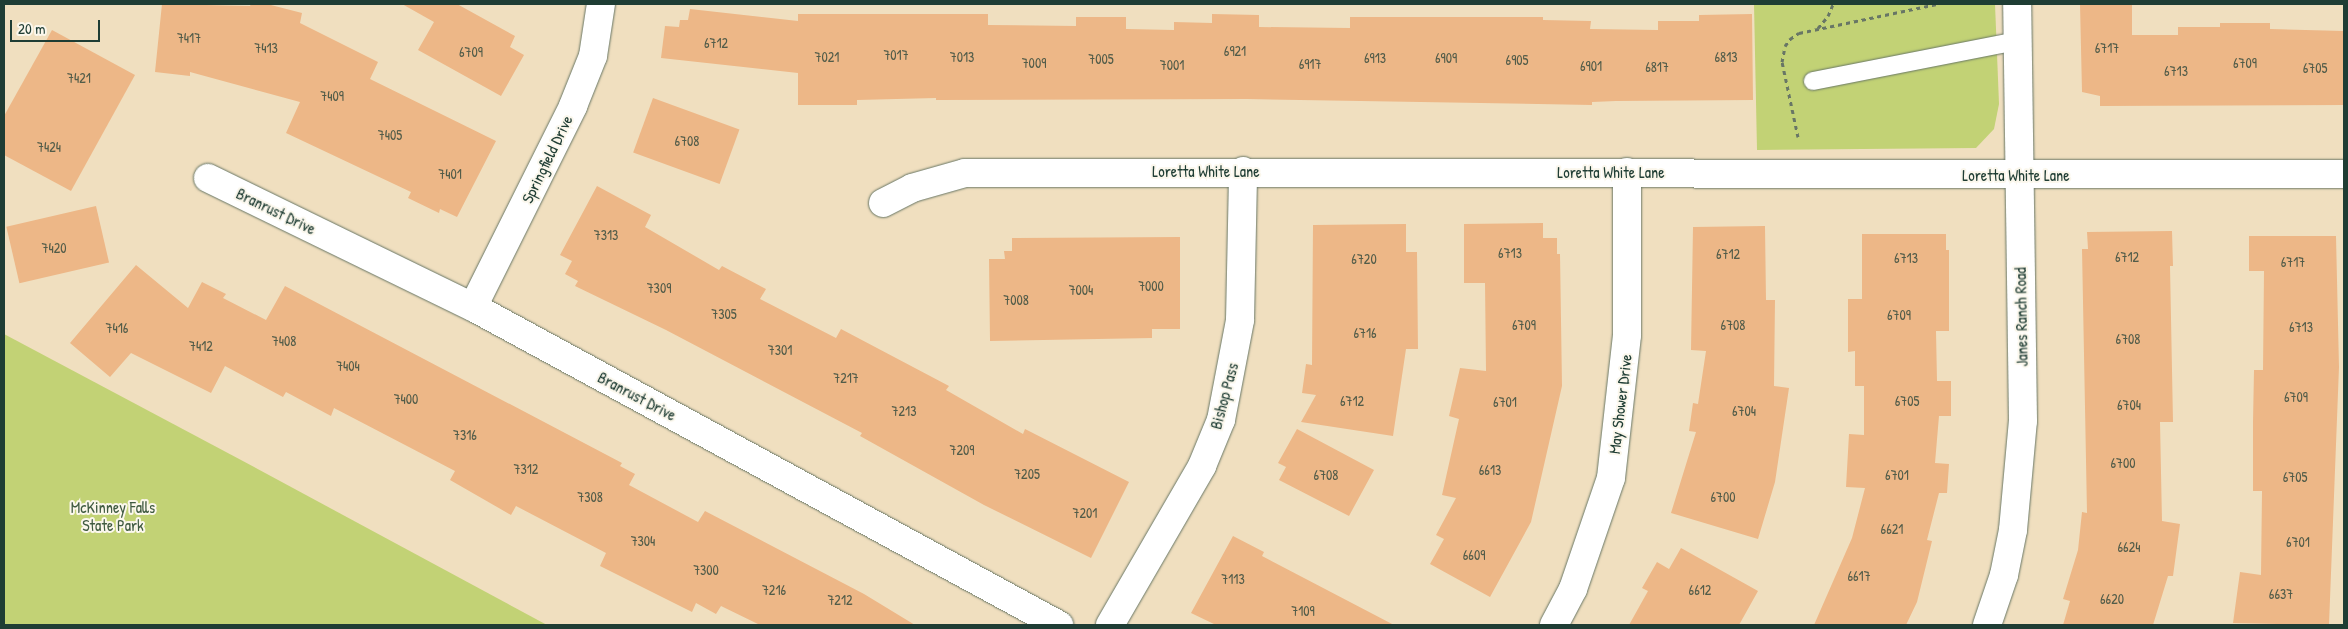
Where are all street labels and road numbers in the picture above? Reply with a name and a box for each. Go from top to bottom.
street label: Springfield Drive [517,112,577,206]
street label: Loretta White Lane [1152,161,1260,181]
street label: Loretta White Lane [1557,162,1665,182]
street label: Loretta White Lane [1962,165,2070,185]
street label: Branrust Drive [233,184,319,238]
street label: Janes Ranch Road [2011,267,2031,367]
street label: May Shower Drive [1604,353,1636,455]
street label: Bishop Pass [1206,361,1242,431]
street label: Branrust Drive [595,367,679,425]

